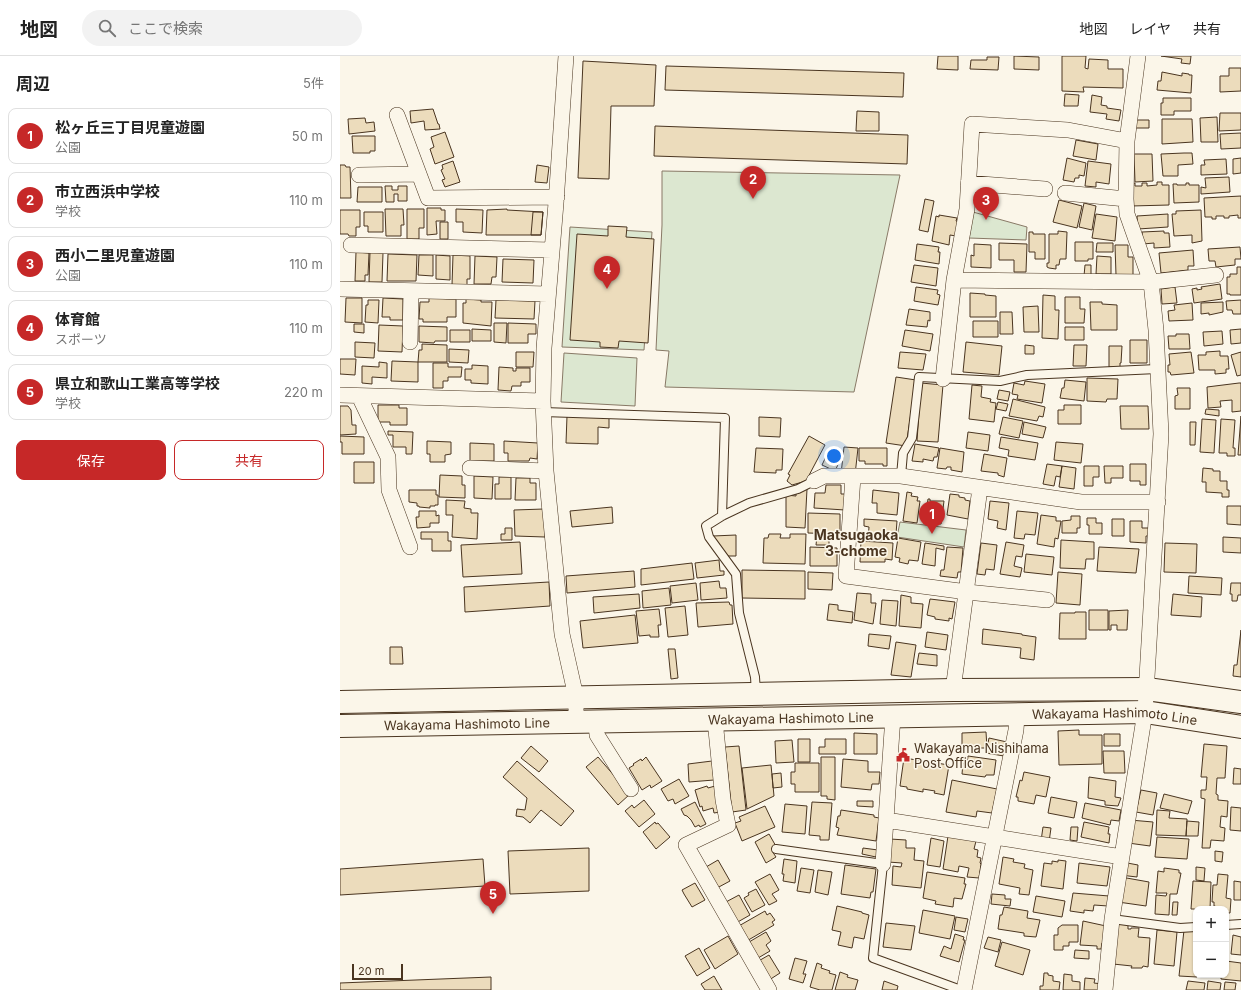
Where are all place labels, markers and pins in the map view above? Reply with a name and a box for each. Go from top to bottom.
pin: 2 [740,166,766,199]
pin: 3 [973,187,999,220]
pin: 4 [594,256,620,289]
pin: 1 [919,501,945,534]
place label: Wakayama Nishihama Post Office [914,740,1049,771]
public building icon: Wakayama Nishihama Post Office [895,747,911,763]
pin: 5 [480,881,506,914]

